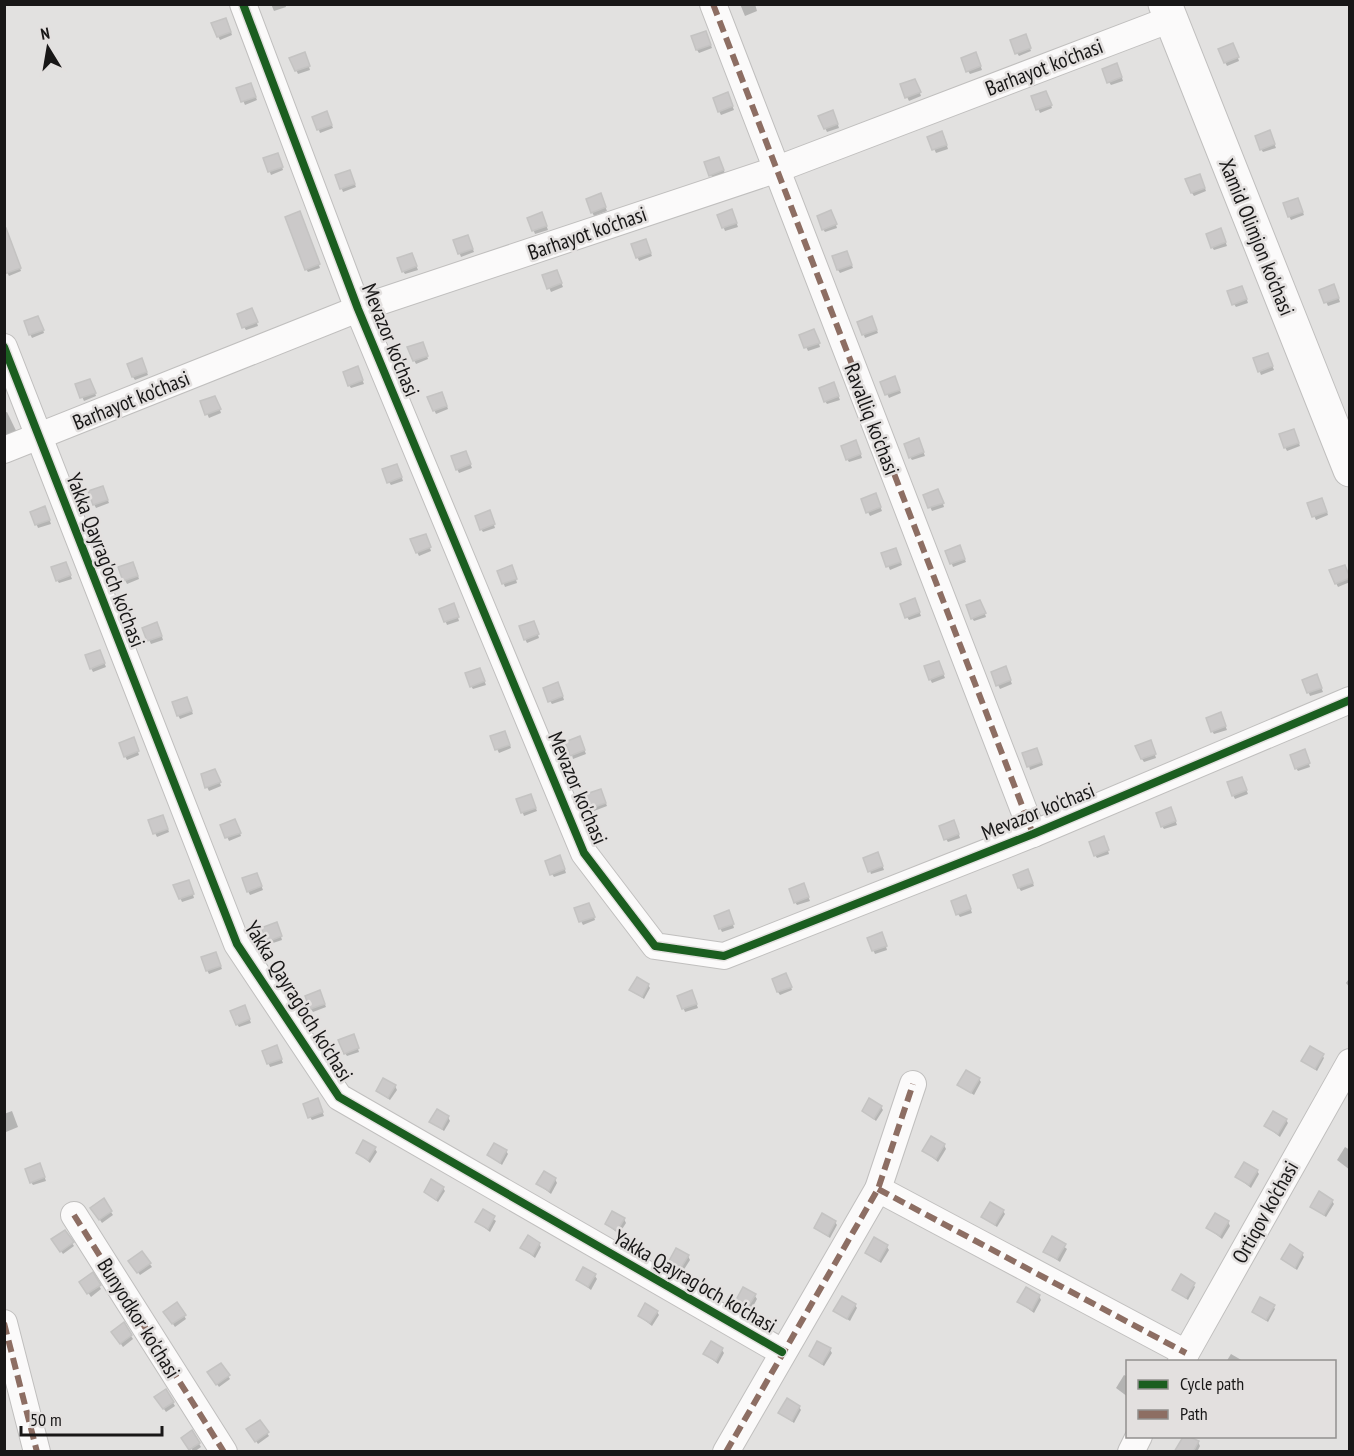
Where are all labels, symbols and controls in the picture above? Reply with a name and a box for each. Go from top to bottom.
north arrow [18,18,78,78]
text: N [39,23,51,44]
street label: Barhayot ko'chasi [981,32,1107,102]
street label: Xamid Olimjon ko'chasi [1213,155,1301,319]
street label: Barhayot ko'chasi [524,200,650,266]
street label: Mevazor ko'chasi [356,279,426,401]
street label: Ravalliq ko'chasi [838,359,906,479]
street label: Barhayot ko'chasi [69,364,193,436]
street label: Yakka Qayrag'och ko'chasi [60,469,152,651]
street label: Mevazor ko'chasi [542,728,614,848]
street label: Mevazor ko'chasi [977,776,1099,846]
street label: Yakka Qayrag'och ko'chasi [239,916,359,1086]
street label: Ortiqov ko'chasi [1226,1156,1304,1268]
street label: Yakka Qayrag'och ko'chasi [609,1223,781,1339]
street label: Bunyodkor ko'chasi [91,1253,187,1383]
legend [1126,1360,1336,1438]
text: Cycle path [1180,1372,1244,1395]
scale bar [21,1399,162,1437]
text: Path [1180,1402,1208,1425]
text: 50 m [30,1408,62,1431]

